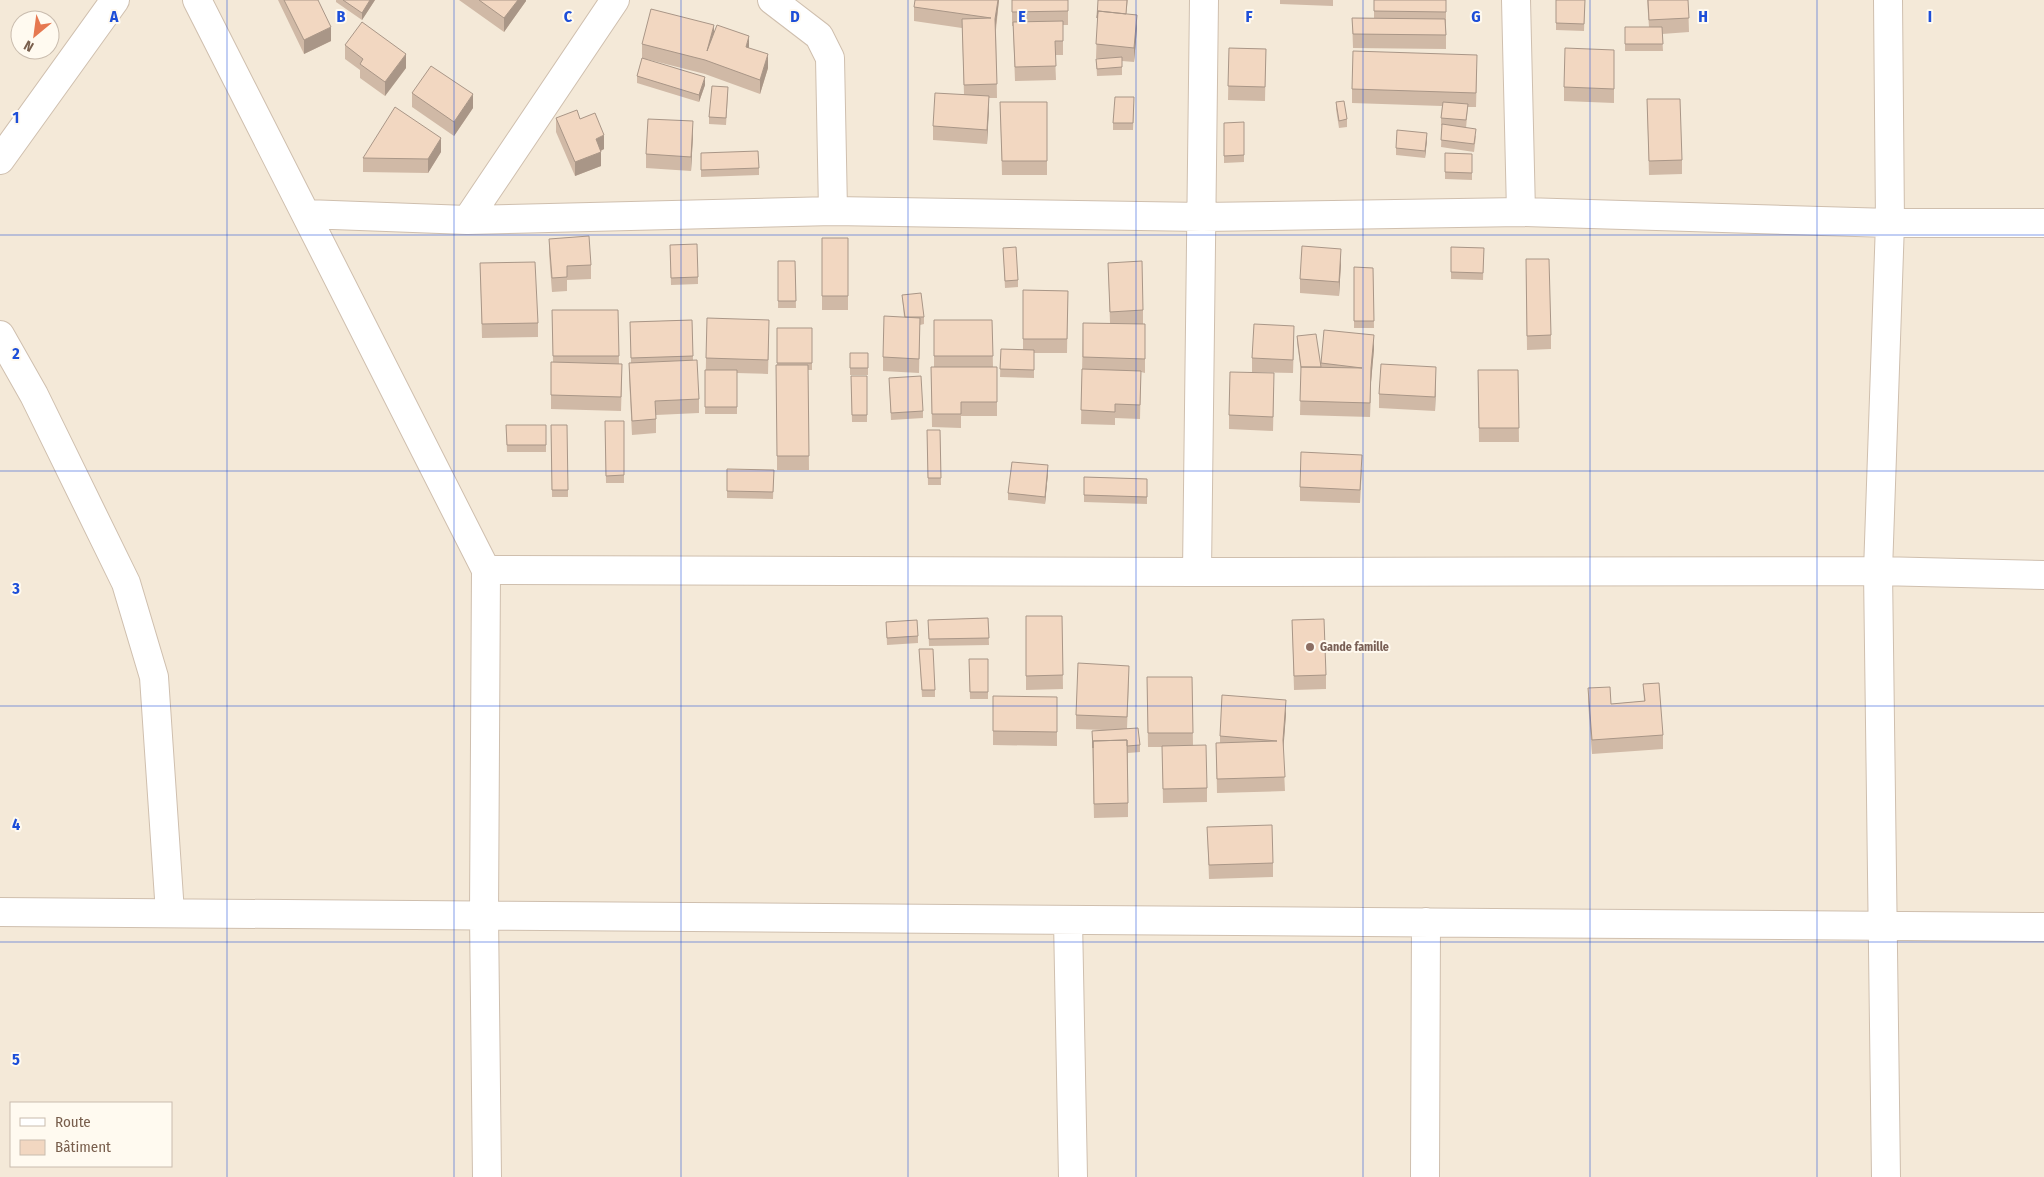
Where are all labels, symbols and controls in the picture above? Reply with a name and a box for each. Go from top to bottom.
text: A [109,7,119,26]
text: B [337,7,346,26]
text: C [564,7,573,26]
text: D [790,7,800,26]
text: E [1018,7,1026,26]
text: F [1245,7,1253,26]
text: G [1471,7,1481,26]
text: H [1698,7,1708,26]
text: I [1928,7,1932,26]
north arrow [10,10,60,60]
text: N [21,36,37,55]
text: 1 [13,108,19,127]
text: 2 [11,344,20,363]
text: 3 [11,579,20,598]
place label: Gande famille [1320,640,1389,654]
marker: Gande famille [1304,641,1316,653]
text: 4 [12,815,20,834]
text: 5 [12,1050,20,1069]
legend [10,1102,172,1167]
text: Route [55,1113,91,1131]
text: Bâtiment [55,1138,111,1156]

